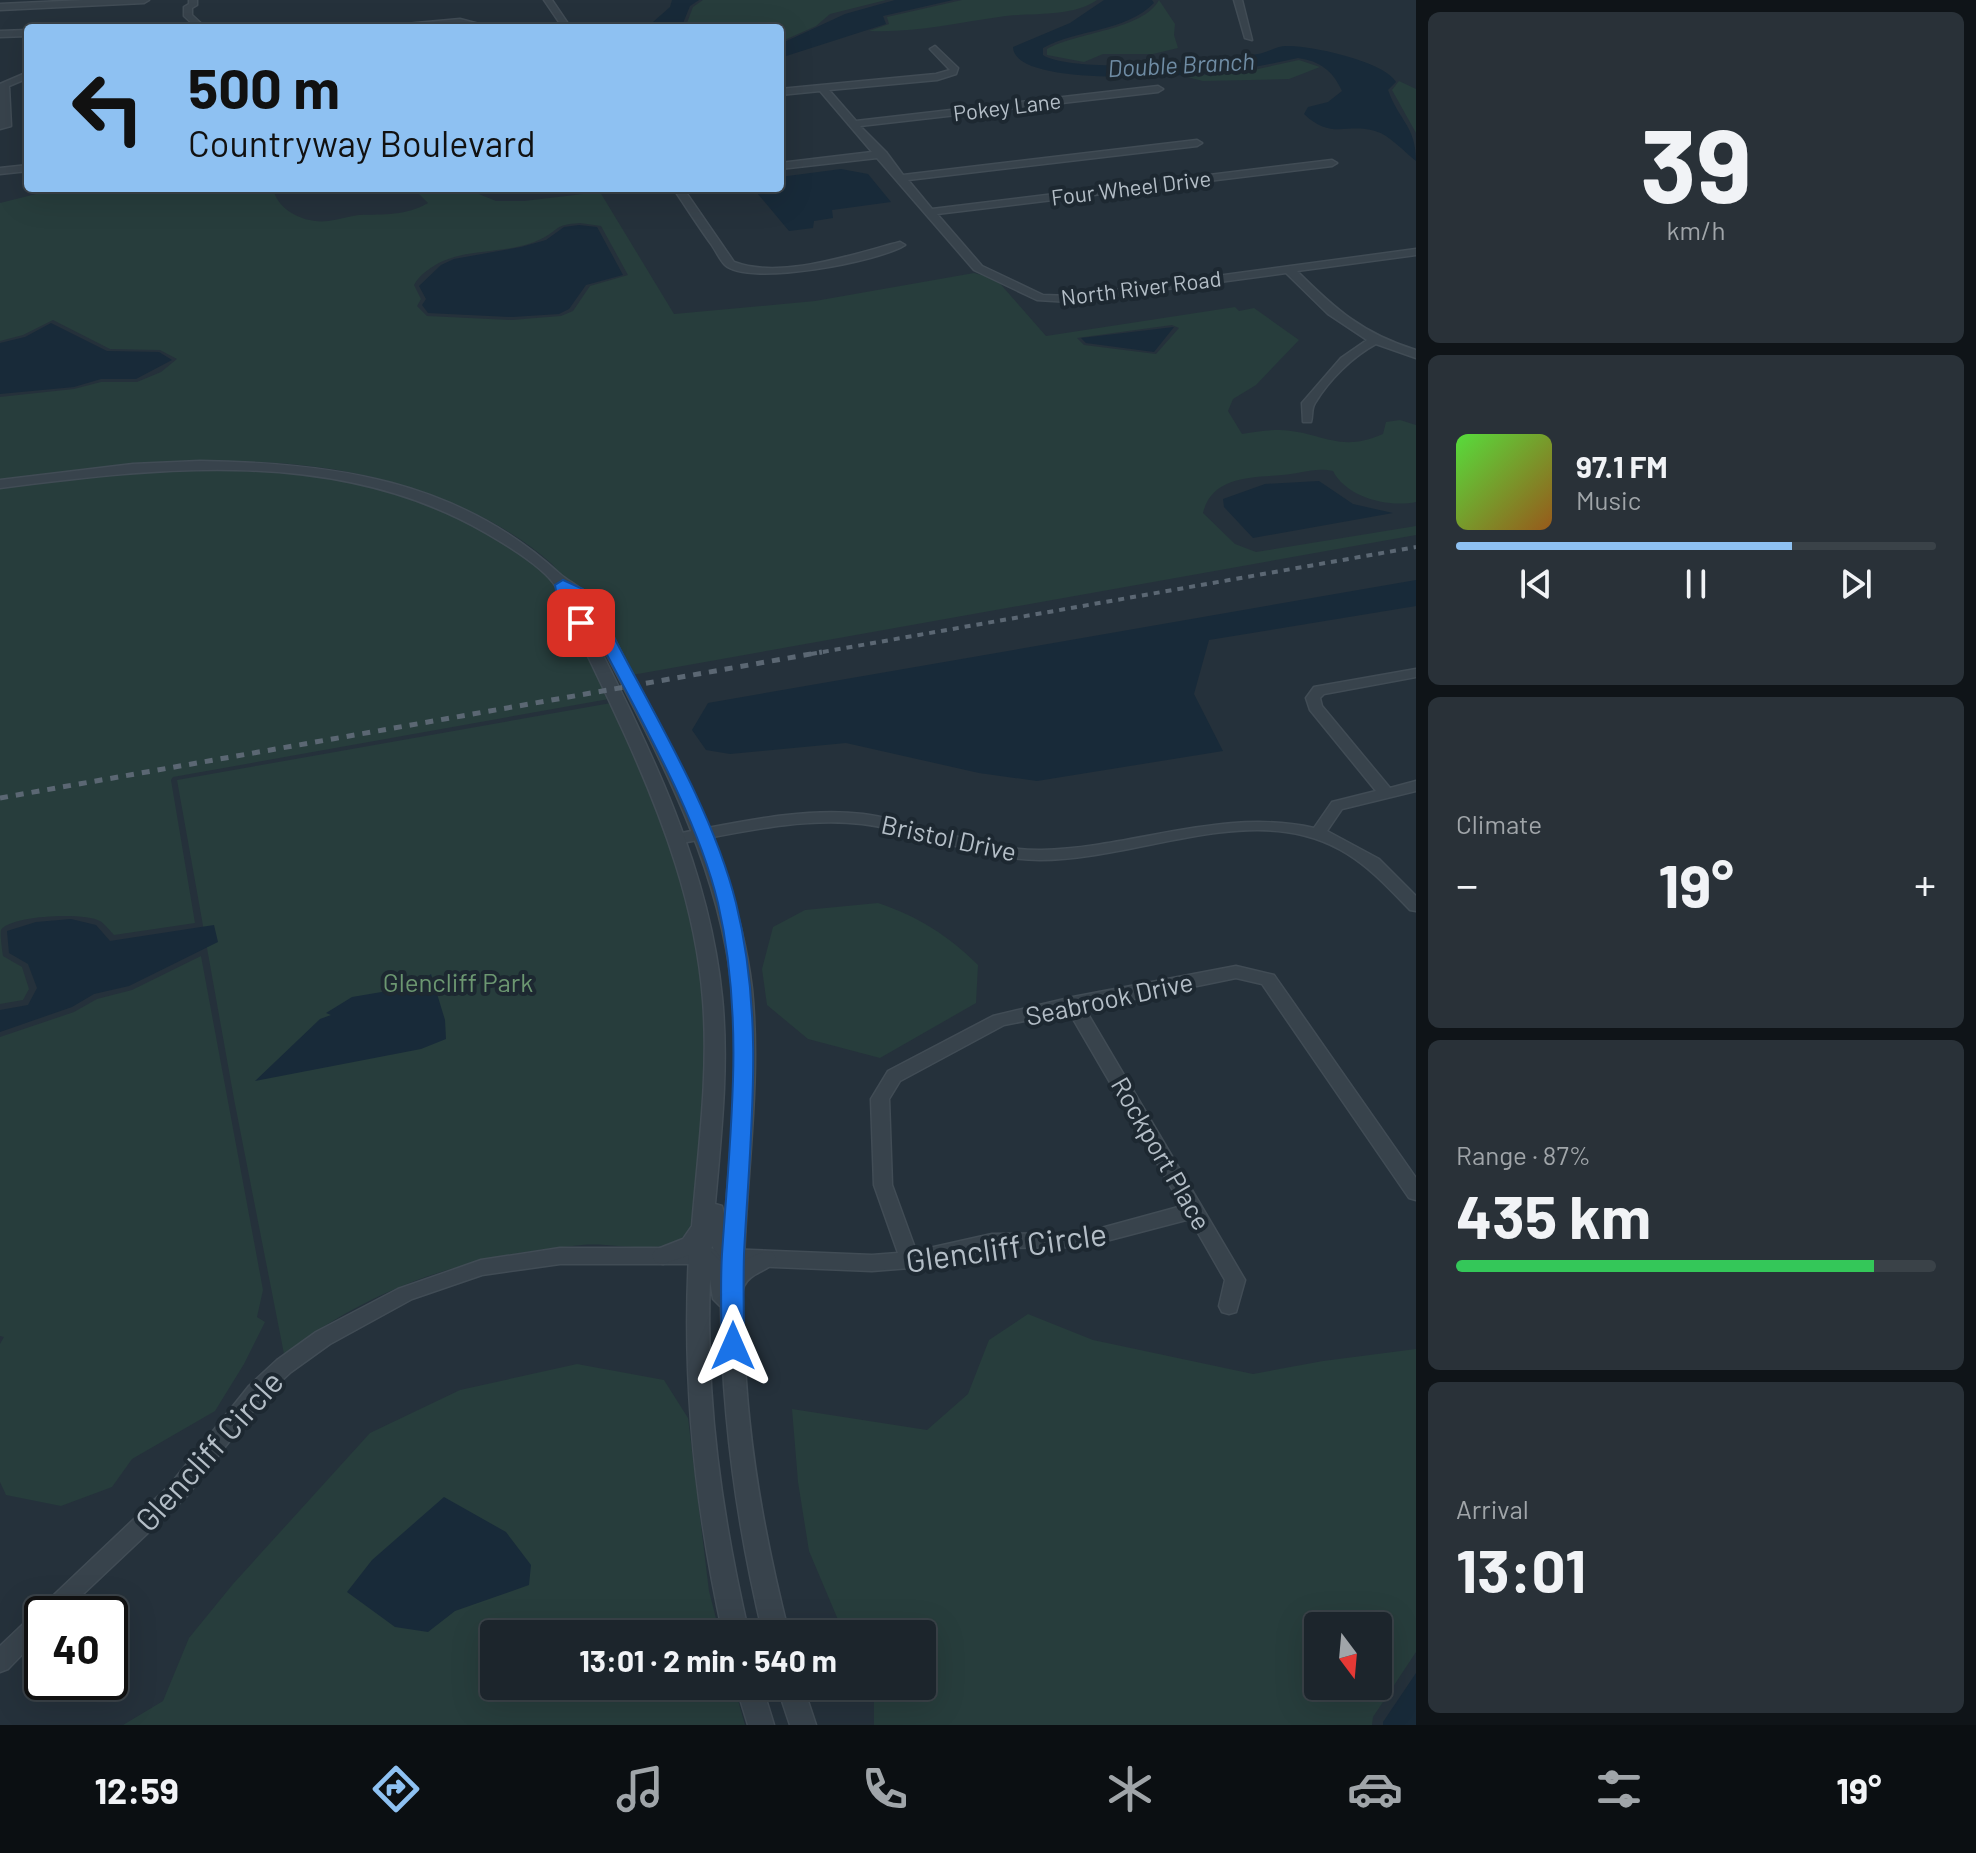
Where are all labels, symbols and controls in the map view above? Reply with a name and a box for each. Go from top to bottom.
water label: Double Branch [1107,46,1255,82]
text: 500 m [188,53,340,120]
icon: left [56,56,160,160]
street label: Pokey Lane [952,86,1062,126]
text: 39 [1640,99,1752,224]
text: Countryway Boulevard [188,121,536,164]
street label: Four Wheel Drive [1050,164,1212,210]
text: km/h [1667,214,1725,245]
street label: North River Road [1059,264,1223,310]
text: 97.1 FM [1576,448,1668,484]
text: Music [1576,484,1641,515]
icon: previous [1514,562,1558,606]
icon: pause [1674,562,1718,606]
icon: next [1834,562,1878,606]
pin [547,589,615,657]
icon: arrive [559,601,603,645]
street label: Bristol Drive [879,808,1019,866]
text: Climate [1456,808,1542,839]
text: 19° [1658,848,1734,920]
text: − [1456,857,1478,910]
text: + [1914,857,1936,910]
street label: Seabrook Drive [1023,965,1195,1031]
park label: Glencliff Park [383,966,533,997]
street label: Rockport Place [1106,1071,1218,1235]
text: Range · 87% [1456,1139,1591,1170]
text: 435 km [1456,1179,1651,1251]
street label: Glencliff Circle [903,1213,1109,1279]
position arrow [691,1304,775,1388]
street label: Glencliff Circle [126,1362,290,1538]
text: Arrival [1456,1493,1529,1524]
text: 13:01 [1456,1533,1586,1605]
speed limit sign: 40 [24,1596,128,1700]
north arrow [1304,1612,1392,1700]
map controls [1304,1612,1392,1700]
text: 13:01 · 2 min · 540 m [579,1642,837,1678]
icon: directions [368,1761,424,1817]
icon: music [612,1761,668,1817]
icon: phone [857,1761,913,1817]
icon: climate [1102,1761,1158,1817]
icon: car [1347,1761,1403,1817]
icon: filters [1591,1761,1647,1817]
text: 12:59 [94,1768,179,1811]
text: 19° [1836,1768,1882,1811]

